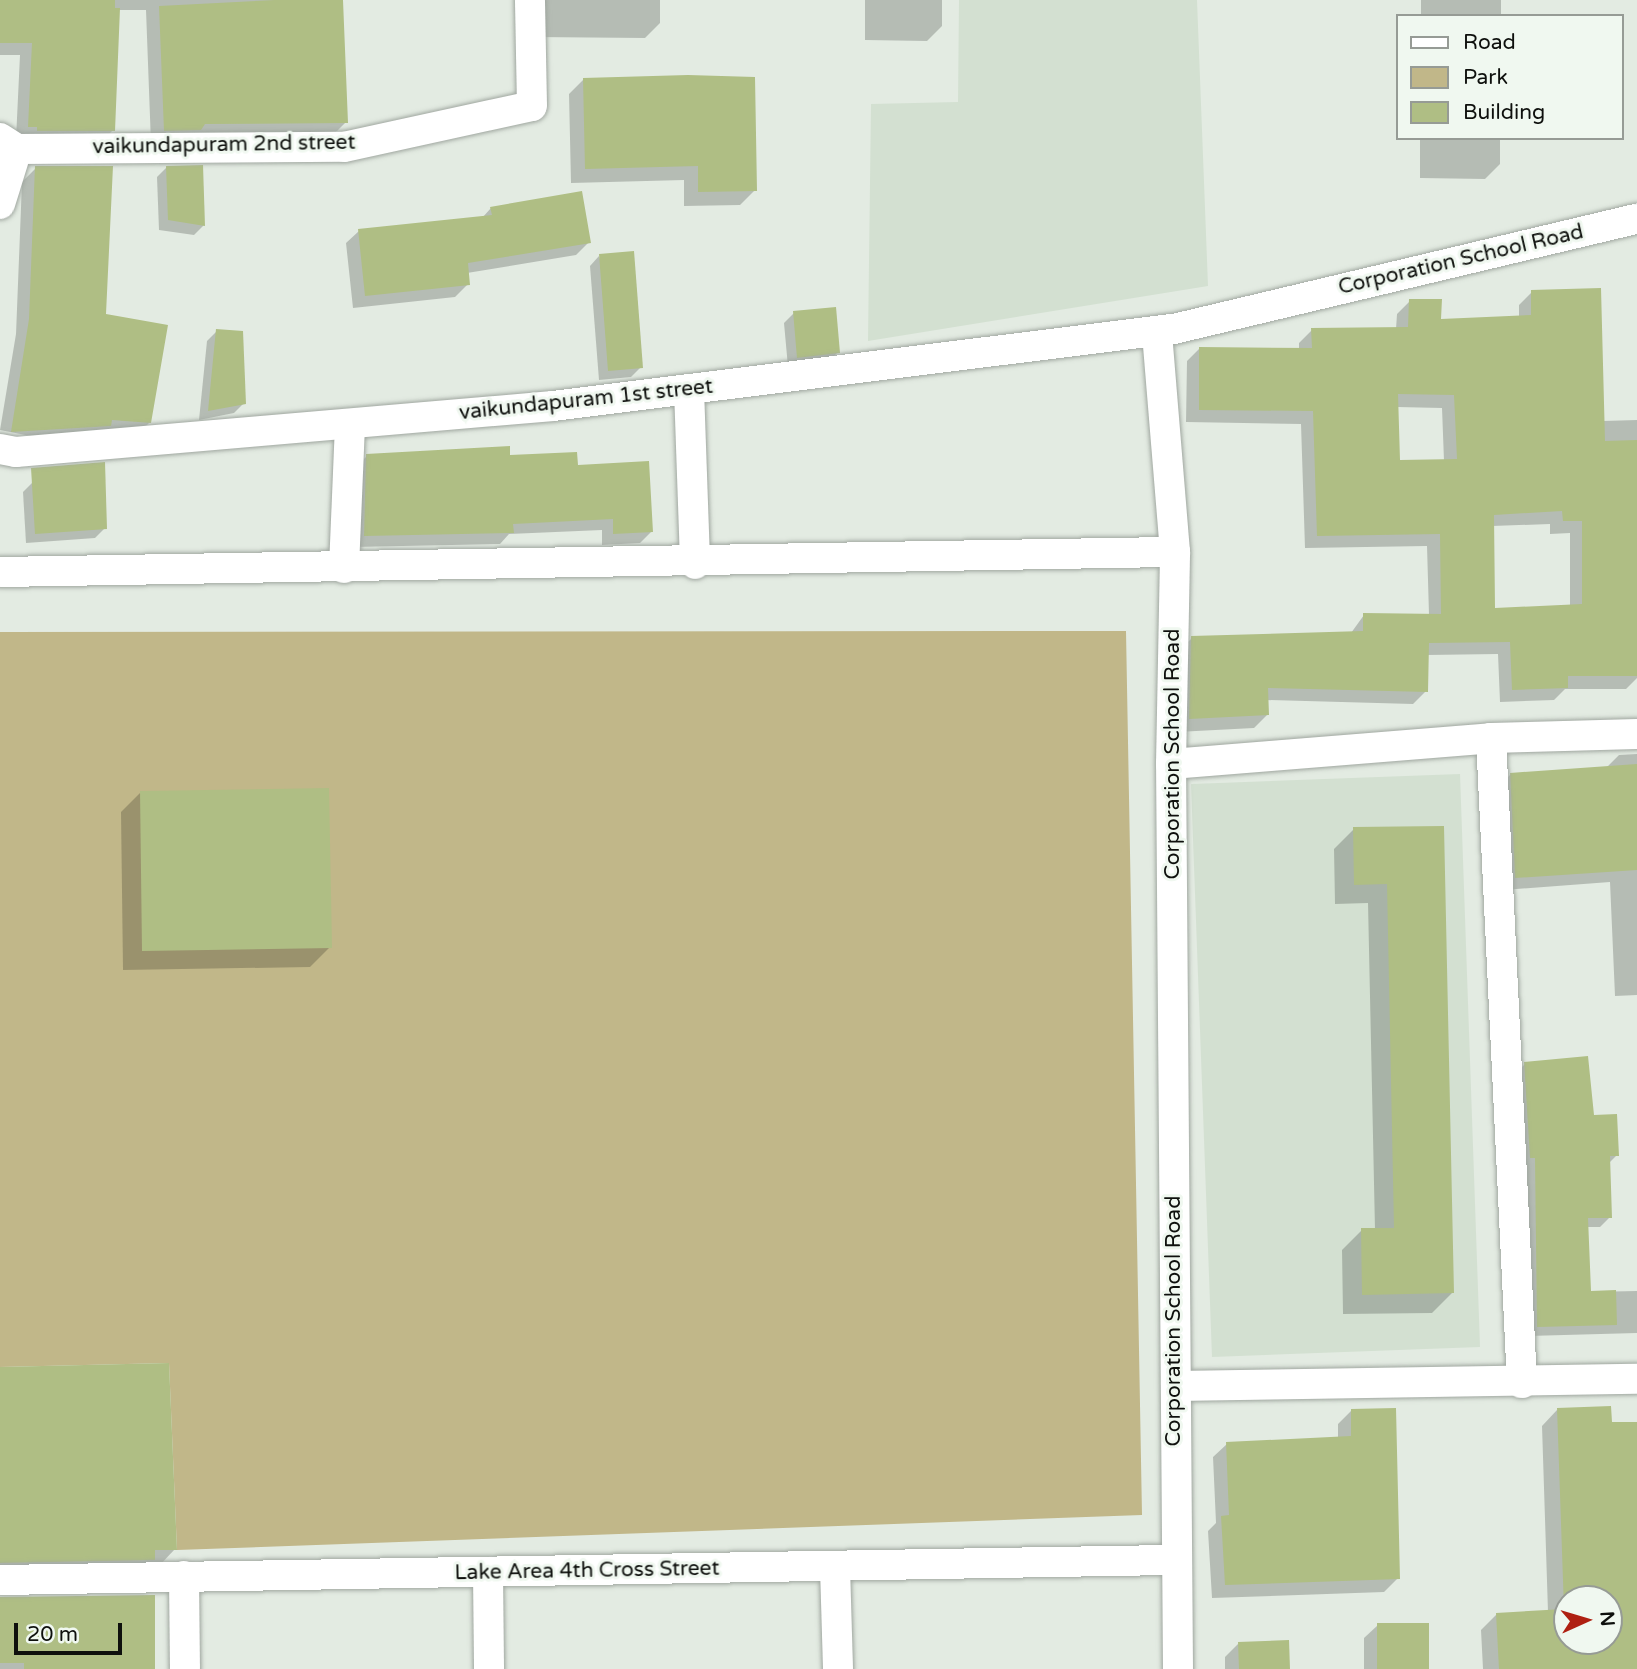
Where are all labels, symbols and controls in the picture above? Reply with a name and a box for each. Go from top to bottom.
legend [1396,14,1623,140]
text: Road [1463,30,1516,55]
text: Park [1463,65,1508,90]
text: Building [1463,100,1545,125]
street label: vaikundapuram 2nd street [92,130,356,160]
street label: Corporation School Road [1336,220,1586,300]
street label: vaikundapuram 1st street [458,374,714,426]
street label: Corporation School Road [1160,629,1186,879]
street label: Corporation School Road [1161,1196,1187,1446]
street label: Lake Area 4th Cross Street [454,1556,720,1586]
north arrow [1553,1585,1623,1655]
scale bar [18,1610,126,1654]
text: N [1595,1610,1618,1627]
text: 20 m [27,1622,78,1647]

